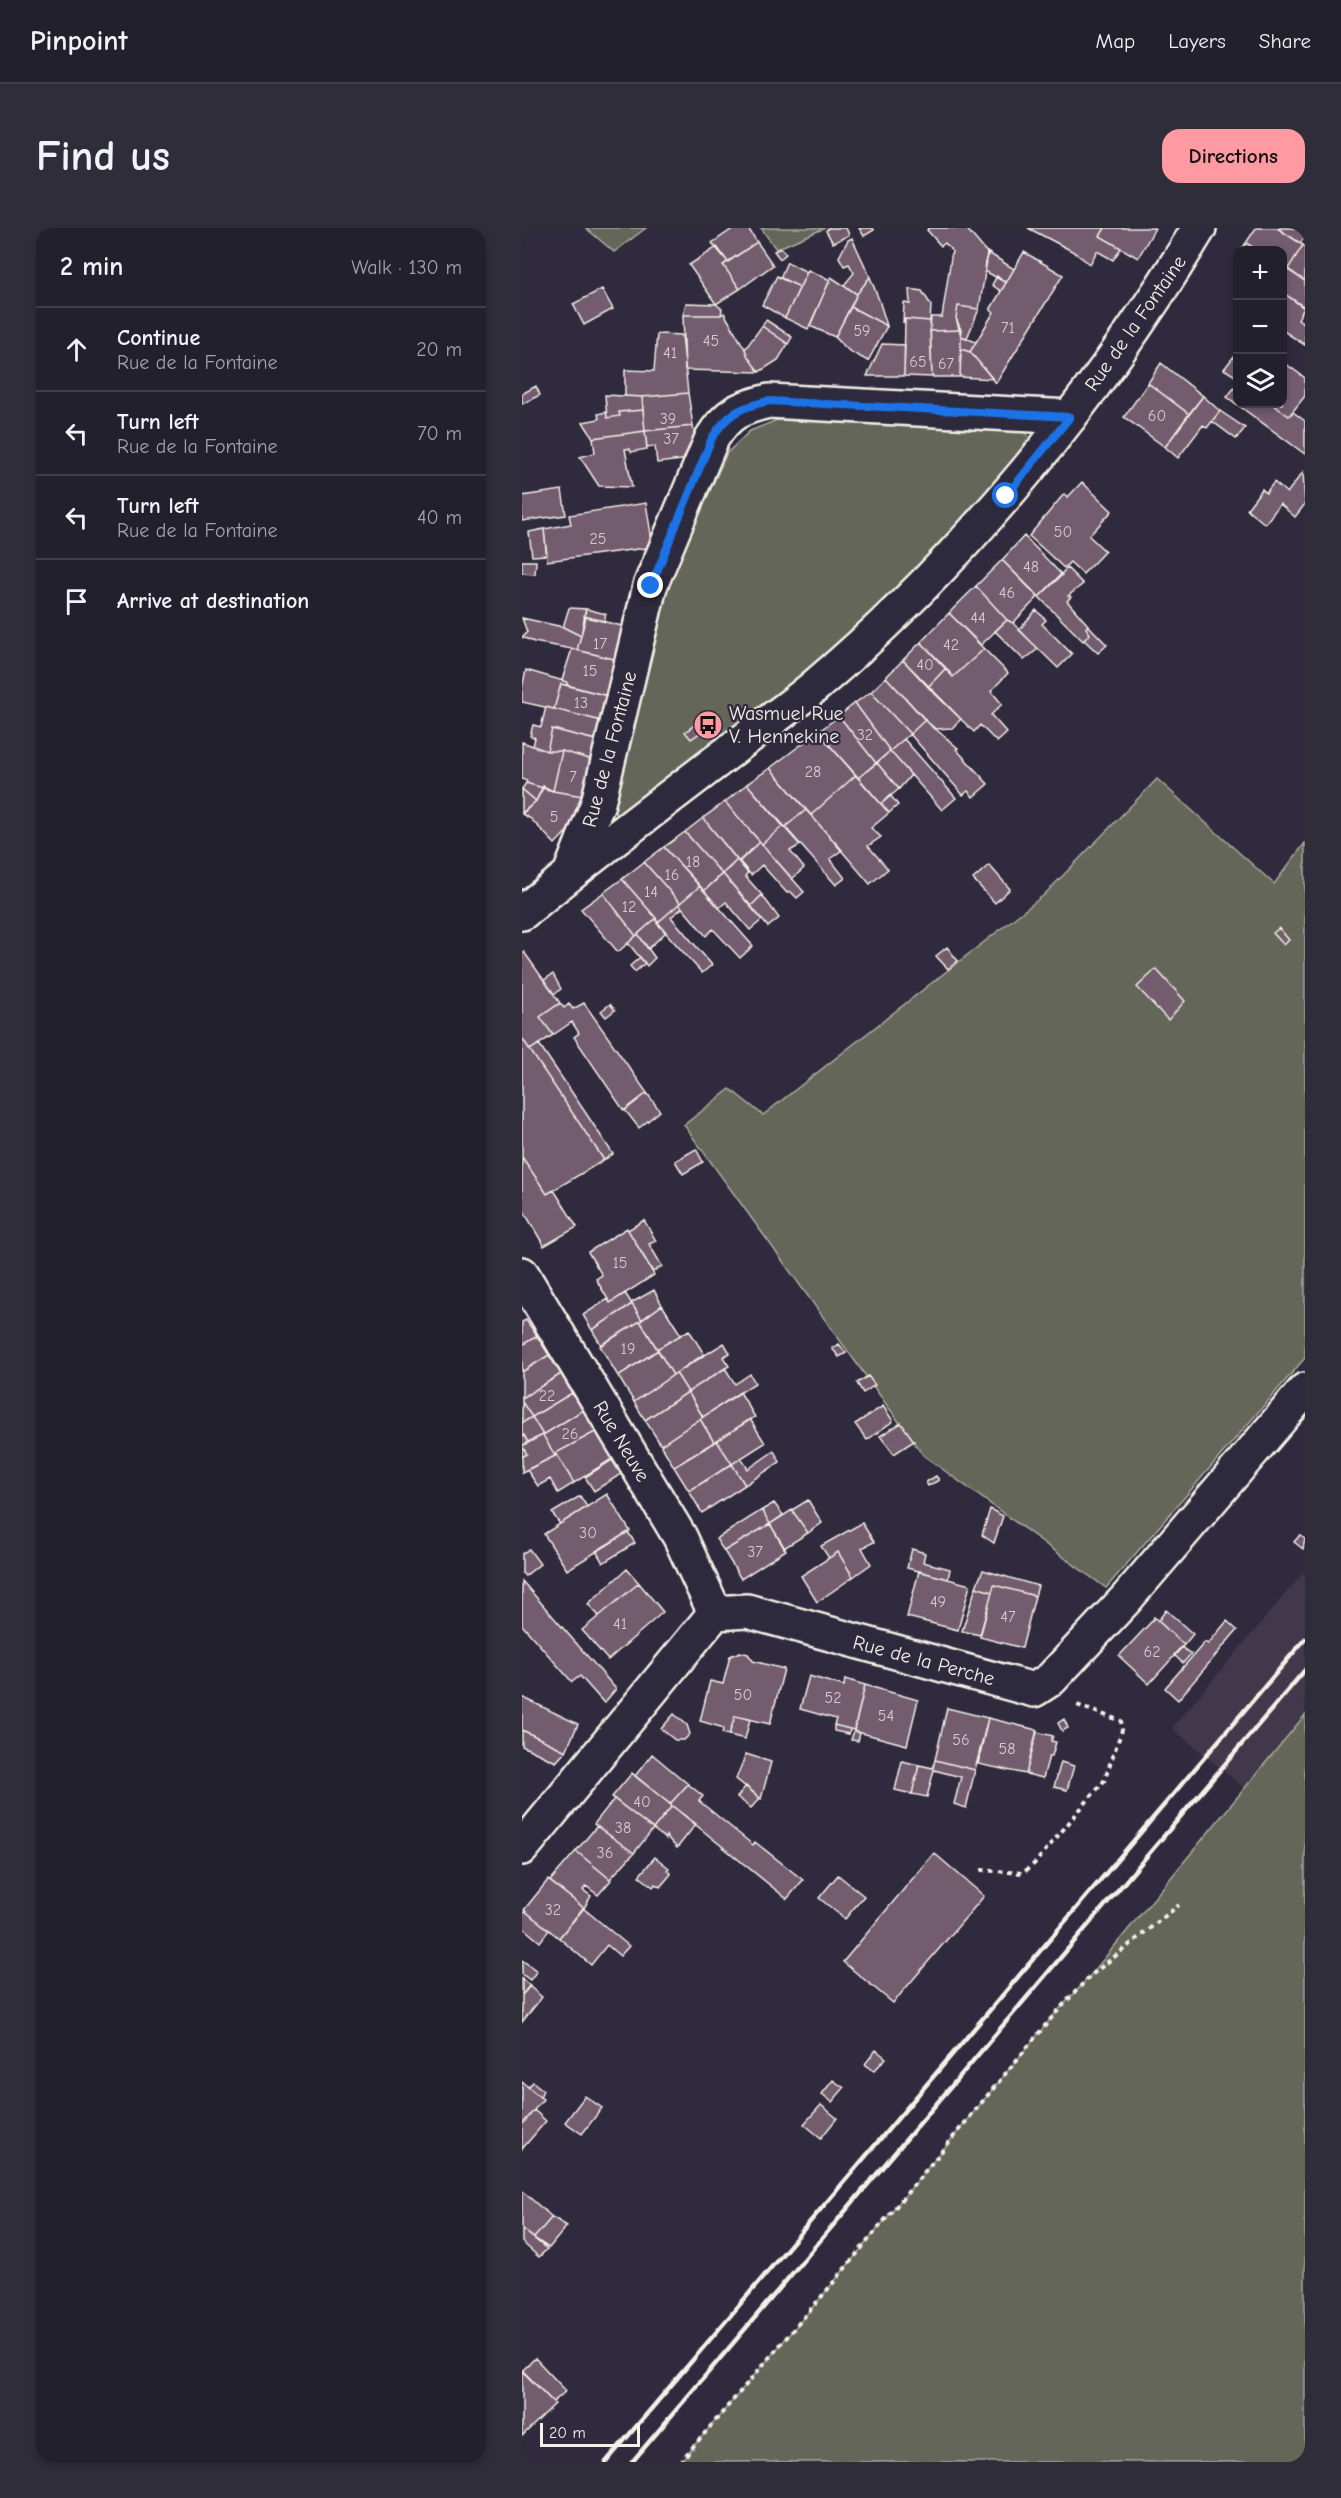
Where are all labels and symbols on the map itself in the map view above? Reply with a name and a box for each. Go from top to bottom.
street label: Rue de la Fontaine [1080,251,1191,396]
house number: 71 [1001,319,1015,337]
house number: 59 [853,322,871,340]
house number: 45 [703,332,719,350]
house number: 41 [663,344,677,362]
house number: 65 [909,353,927,371]
house number: 67 [938,355,955,373]
house number: 60 [1148,407,1166,425]
house number: 39 [660,410,676,428]
house number: 37 [663,430,679,448]
route start [992,482,1018,508]
house number: 50 [1054,523,1072,541]
house number: 25 [589,530,607,548]
house number: 48 [1023,558,1039,576]
route end [637,572,663,598]
house number: 46 [999,584,1015,602]
house number: 44 [970,609,986,627]
house number: 17 [593,635,607,653]
house number: 42 [943,636,959,654]
house number: 40 [916,656,934,674]
house number: 15 [582,662,598,680]
street label: Rue de la Fontaine [578,669,641,830]
house number: 13 [574,694,588,712]
place label: Wasmuel Rue V. Hennekine [729,702,844,748]
bus stop icon: Wasmuel Rue V. Hennekine [692,709,724,741]
house number: 32 [857,726,873,744]
house number: 28 [805,763,821,781]
house number: 7 [569,768,577,786]
house number: 5 [550,808,558,826]
house number: 18 [686,853,700,871]
house number: 16 [664,866,680,884]
house number: 14 [644,883,658,901]
house number: 12 [622,898,636,916]
house number: 15 [612,1254,628,1272]
house number: 19 [621,1340,635,1358]
house number: 22 [539,1387,555,1405]
street label: Rue Neuve [588,1397,655,1486]
house number: 26 [561,1425,579,1443]
house number: 30 [579,1524,597,1542]
house number: 37 [747,1543,763,1561]
house number: 49 [930,1593,946,1611]
house number: 47 [1000,1608,1016,1626]
house number: 41 [613,1615,627,1633]
street label: Rue de la Perche [851,1631,997,1690]
house number: 62 [1143,1643,1161,1661]
house number: 50 [734,1686,752,1704]
house number: 52 [824,1689,842,1707]
house number: 54 [878,1707,894,1725]
house number: 56 [952,1731,970,1749]
house number: 58 [999,1740,1015,1758]
house number: 40 [633,1793,651,1811]
house number: 38 [615,1819,631,1837]
house number: 36 [597,1844,613,1862]
house number: 32 [545,1901,561,1919]
scale bar [540,2420,640,2448]

